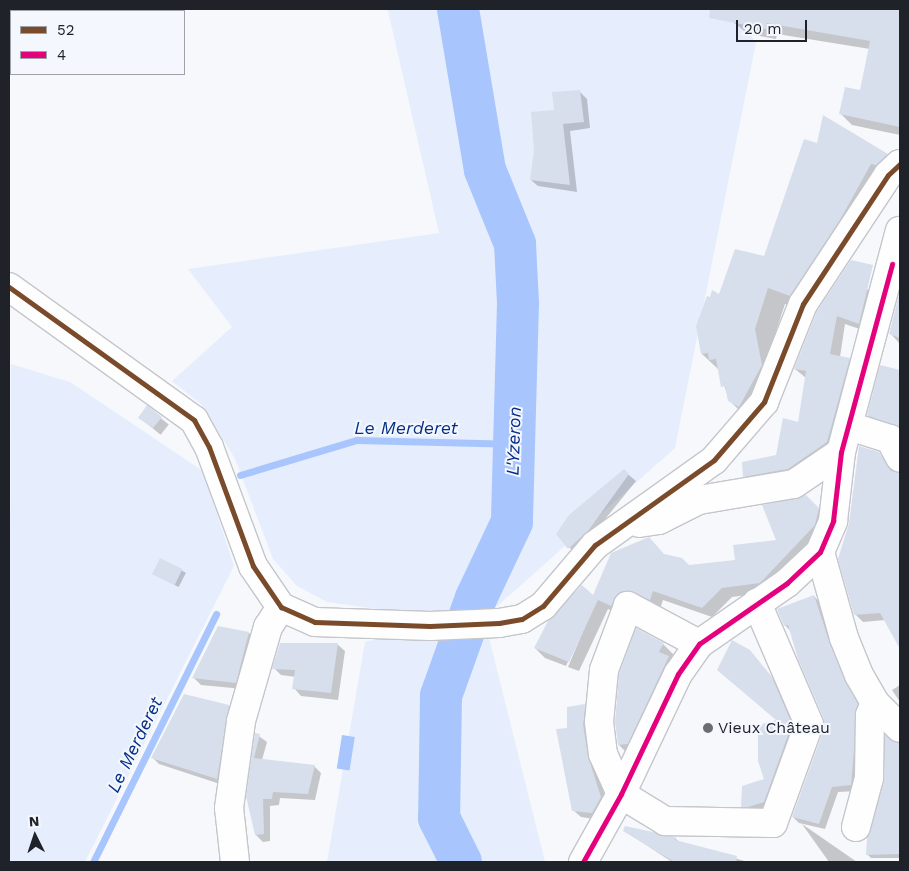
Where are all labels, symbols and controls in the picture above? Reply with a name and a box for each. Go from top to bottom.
legend [10,10,185,75]
scale bar [739,10,810,42]
text: 20 m [744,20,782,38]
text: 52 [57,21,74,39]
text: 4 [57,46,66,64]
water label: L'Yzeron [502,406,526,476]
water label: Le Merderet [354,417,458,439]
water label: Le Merderet [103,694,167,796]
place label: Vieux Château [718,718,830,738]
marker: Vieux Château [702,722,714,734]
north arrow [10,811,60,861]
text: N [28,813,40,829]

